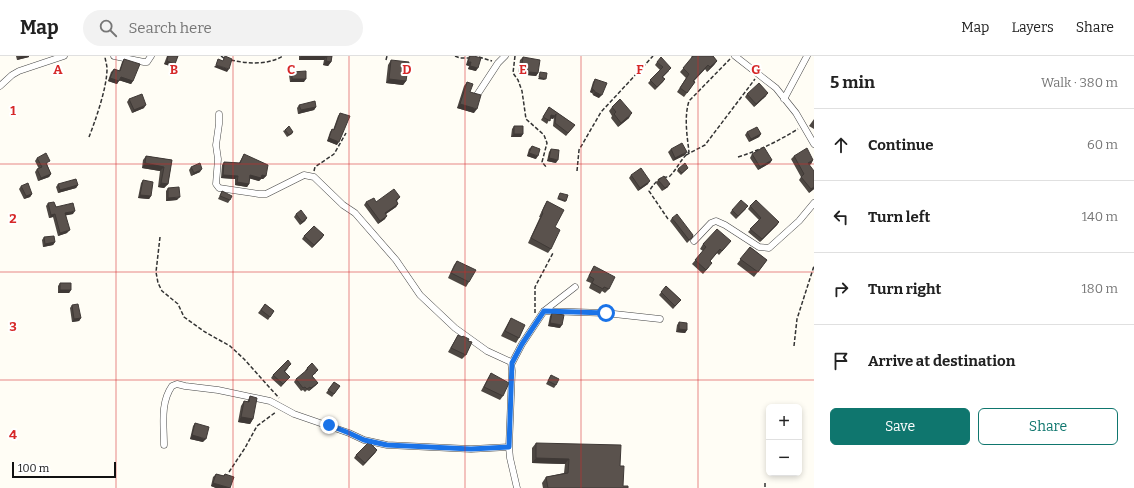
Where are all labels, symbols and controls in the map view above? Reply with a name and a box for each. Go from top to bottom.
search box [83,10,363,46]
text: Map [20,16,59,39]
icon: search [97,17,119,39]
text: Search here [129,19,212,37]
text: Map [961,19,989,36]
text: Layers [1011,19,1054,36]
text: Share [1076,19,1114,36]
text: A [53,62,63,77]
text: B [170,62,178,77]
text: C [287,62,295,77]
text: D [402,62,412,77]
text: E [519,62,527,77]
text: F [636,62,644,77]
text: G [751,62,761,77]
text: 5 min [830,72,875,93]
text: Walk · 380 m [1041,75,1118,90]
text: 1 [10,103,16,118]
icon: ahead [830,134,852,156]
text: Continue [868,136,934,154]
text: 60 m [1087,137,1118,152]
icon: left [830,206,852,228]
text: Turn left [868,208,930,226]
text: 140 m [1082,209,1118,224]
text: 2 [9,211,17,226]
icon: right [830,278,852,300]
text: Turn right [868,280,941,298]
text: 180 m [1082,281,1118,296]
route start [597,304,615,322]
text: 3 [9,319,17,334]
icon: arrive [830,350,852,372]
text: Arrive at destination [868,352,1015,370]
map controls [766,404,802,476]
button: + [766,404,802,440]
button: Save [830,408,970,445]
button: Share [978,408,1118,445]
route end [320,416,338,434]
text: 4 [9,427,17,442]
button: − [766,440,802,476]
scale bar [12,460,116,479]
text: 100 m [18,462,49,475]

